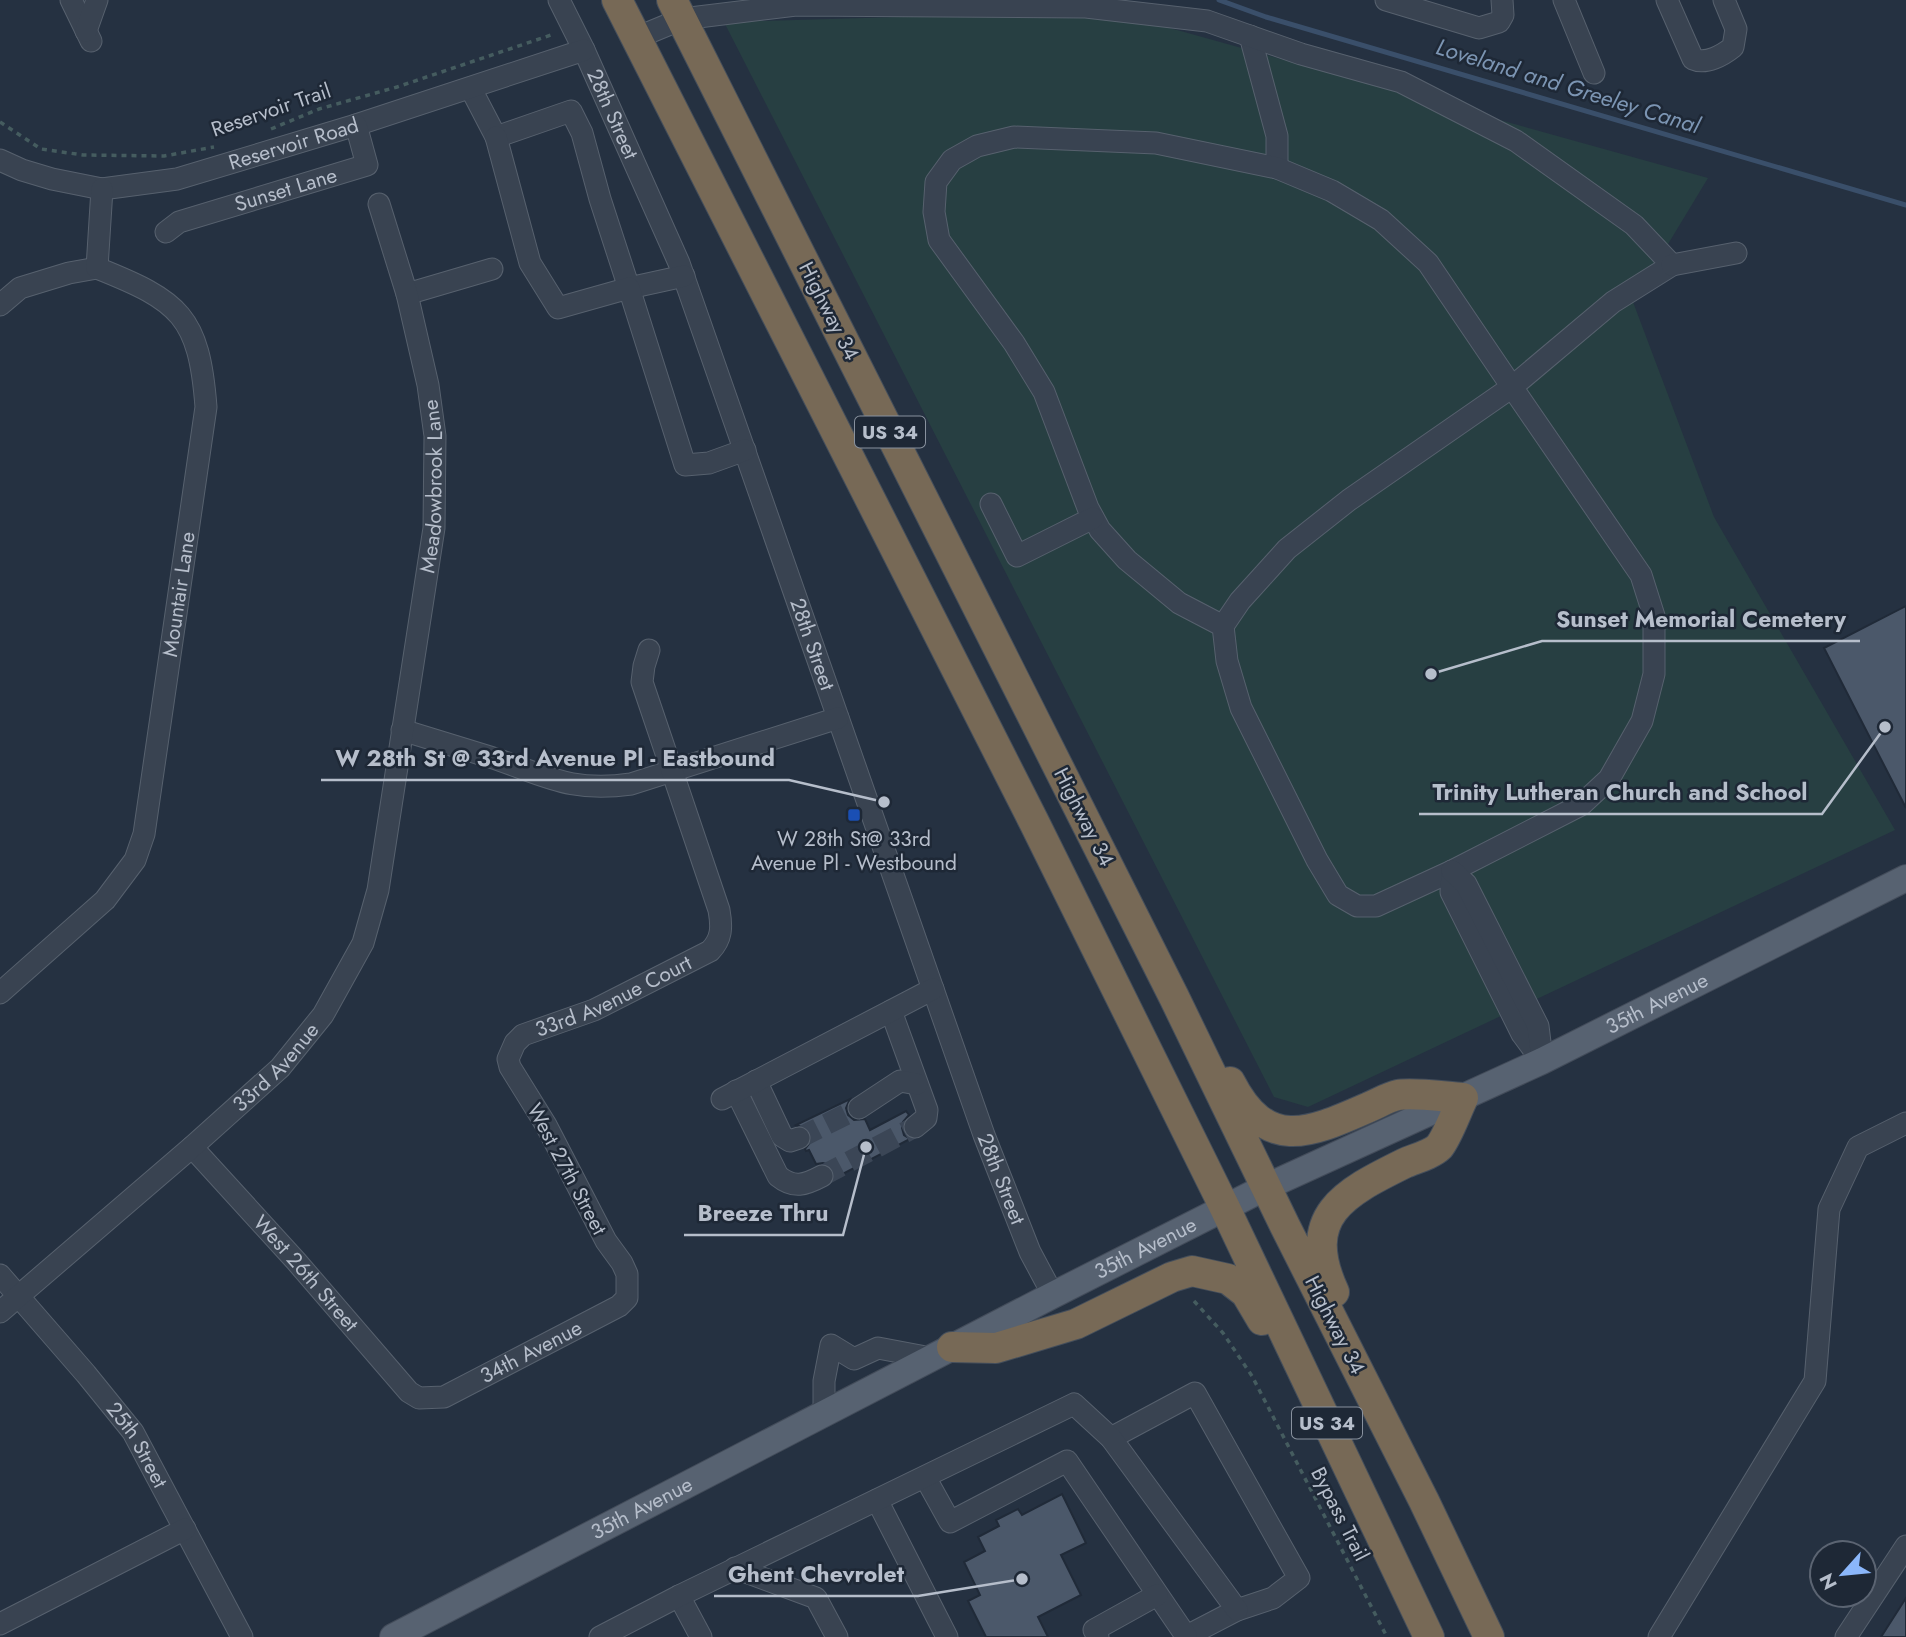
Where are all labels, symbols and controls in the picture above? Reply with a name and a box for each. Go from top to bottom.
water label: Loveland and Greeley Canal [1432,30,1705,143]
street label: 28th Street [579,64,646,164]
street label: Reservoir Trail [207,76,335,144]
street label: Reservoir Road [225,110,362,178]
street label: Sunset Lane [231,160,341,219]
street label: Highway 34 [791,257,867,365]
street label: Meadowbrook Lane [412,397,450,575]
road number: US 34 [855,416,925,448]
street label: Mountair Lane [155,530,203,659]
street label: 28th Street [782,594,842,694]
callout: Sunset Memorial Cemetery [1542,597,1860,641]
text: Sunset Memorial Cemetery [1556,602,1847,636]
callout: W 28th St @ 33rd Avenue Pl - Eastbound [321,736,789,780]
text: W 28th St @ 33rd Avenue Pl - Eastbound [335,741,775,775]
street label: Highway 34 [1046,763,1122,871]
callout: Trinity Lutheran Church and School [1419,770,1822,814]
text: Trinity Lutheran Church and School [1433,775,1807,809]
marker: W 28th St@ 33rd Avenue Pl - Westbound [846,807,862,823]
place label: W 28th St@ 33rd Avenue Pl - Westbound [751,824,957,878]
street label: 33rd Avenue Court [531,948,697,1045]
street label: 35th Avenue [1600,965,1713,1042]
street label: 33rd Avenue [226,1016,326,1119]
street label: West 27th Street [520,1098,614,1240]
street label: 28th Street [970,1129,1033,1229]
callout: Breeze Thru [684,1191,843,1235]
text: Breeze Thru [698,1196,828,1230]
street label: West 26th Street [246,1208,365,1338]
street label: 35th Avenue [1089,1210,1202,1287]
street label: Highway 34 [1297,1271,1373,1379]
street label: 34th Avenue [475,1313,588,1391]
street label: 25th Street [99,1395,175,1493]
road number: US 34 [1292,1408,1362,1438]
street label: Bypass Trail [1303,1462,1377,1566]
street label: 35th Avenue [585,1469,698,1547]
north arrow [1808,1539,1878,1609]
callout: Ghent Chevrolet [714,1552,918,1596]
text: Ghent Chevrolet [728,1557,905,1591]
text: N [1813,1569,1844,1594]

